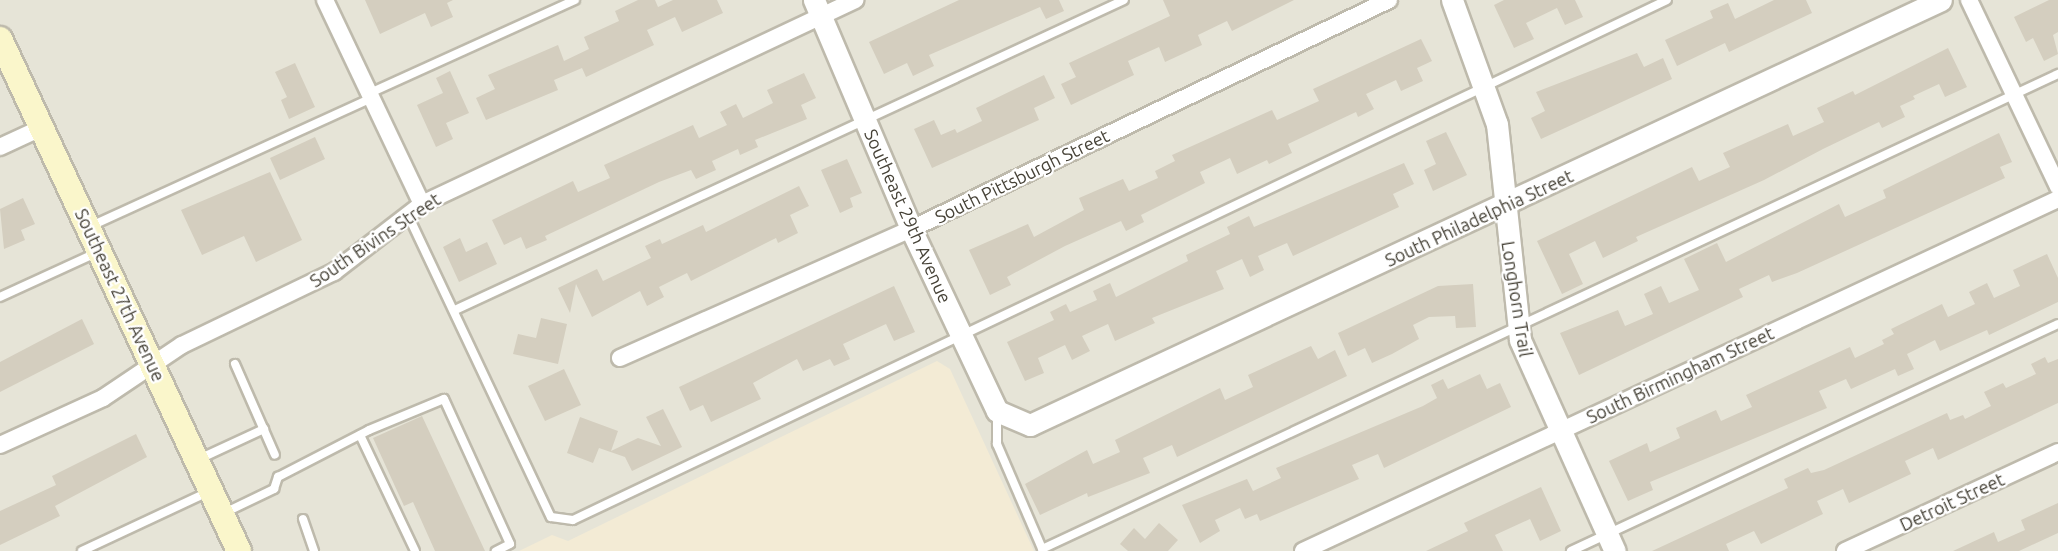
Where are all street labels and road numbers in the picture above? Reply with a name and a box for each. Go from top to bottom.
street label: South Pittsburgh Street [931,124,1113,228]
street label: Southeast 29th Avenue [860,126,956,306]
street label: South Philadelphia Street [1381,165,1577,271]
street label: South Bivins Street [305,188,445,292]
street label: Southeast 27th Avenue [70,205,170,385]
street label: Longhorn Trail [1497,240,1537,358]
street label: South Birmingham Street [1583,322,1777,428]
street label: Detroit Street [1896,468,2008,536]

